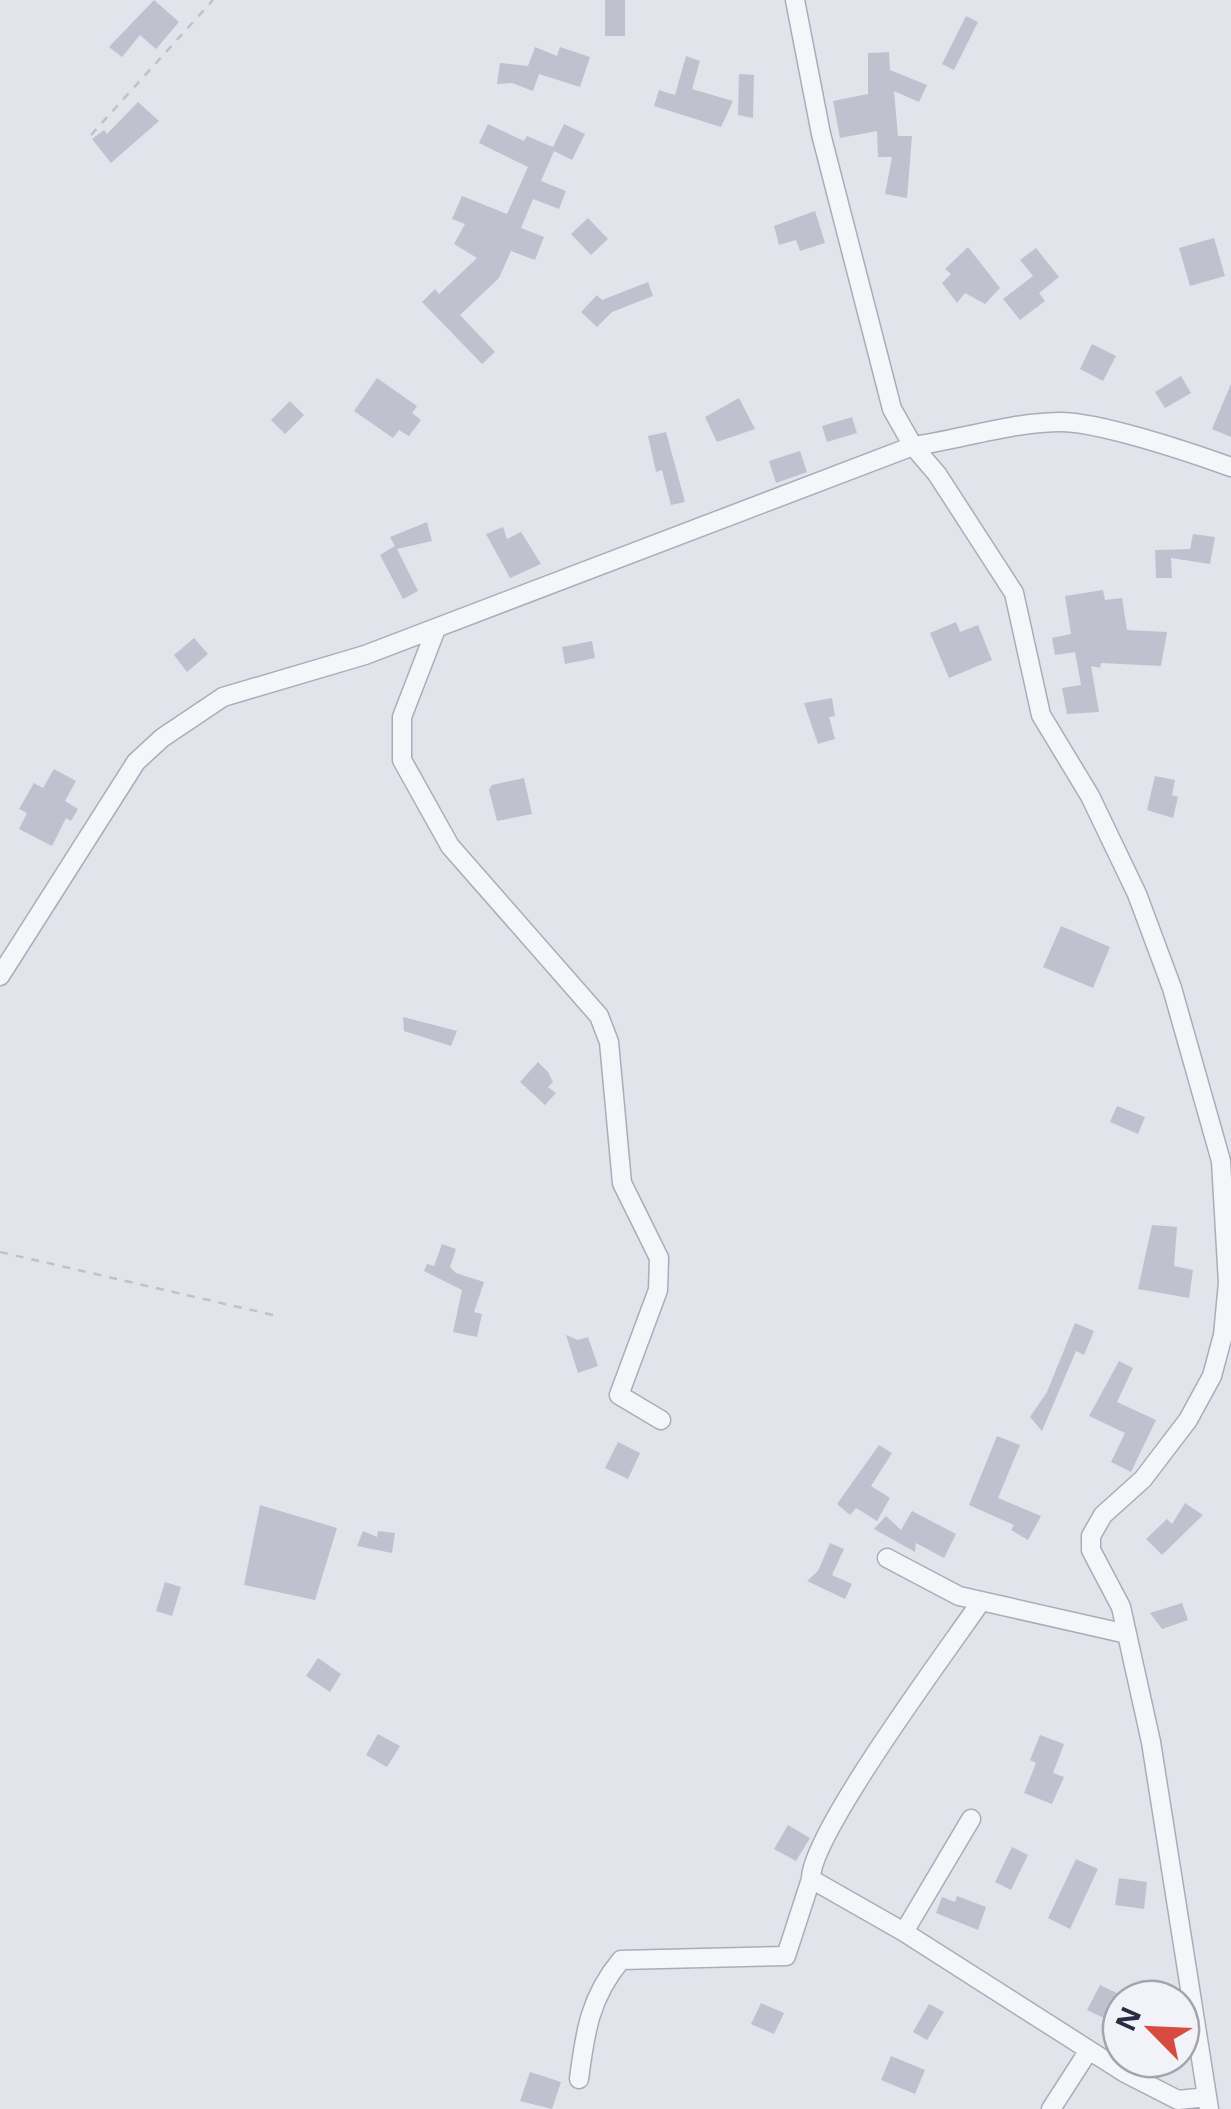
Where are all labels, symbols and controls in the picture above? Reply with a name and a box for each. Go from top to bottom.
north arrow [1101,1979,1201,2079]
text: N [1105,2000,1149,2037]

